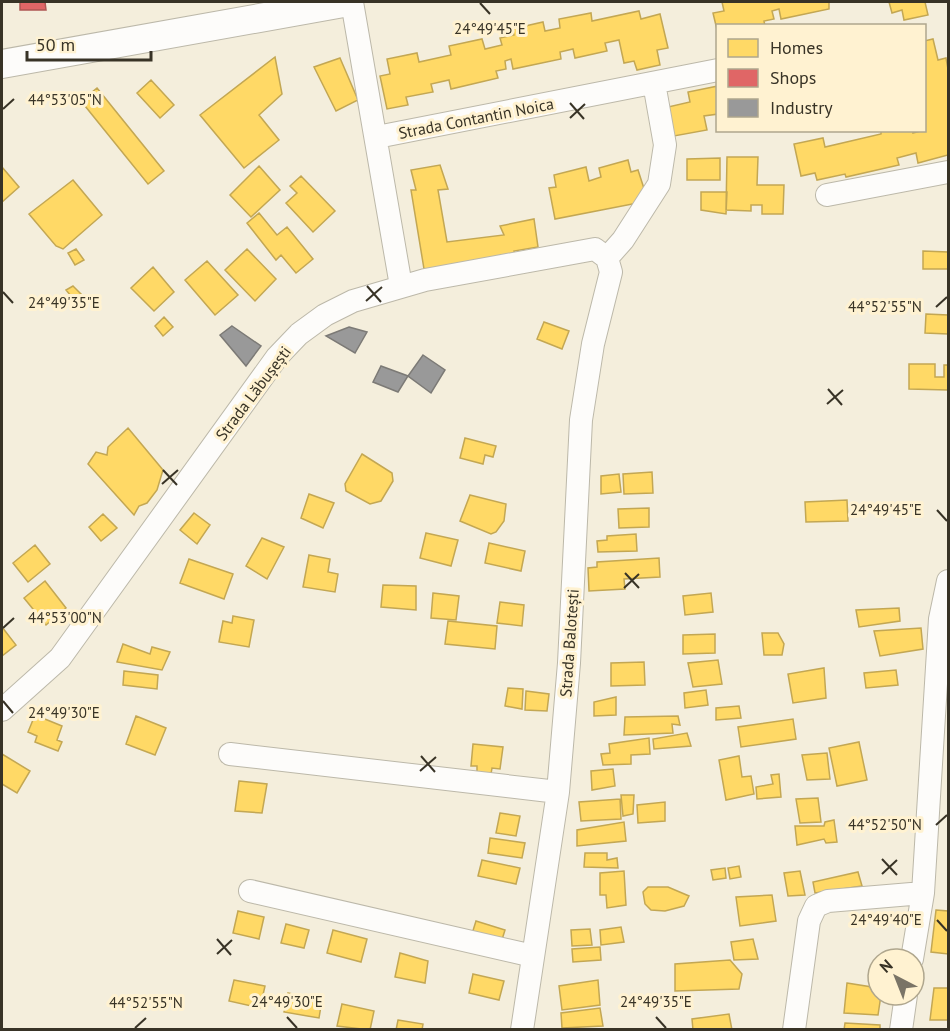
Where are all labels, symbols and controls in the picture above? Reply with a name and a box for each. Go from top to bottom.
text: 24°49'45"E [454,19,526,38]
scale bar [27,24,152,62]
legend [716,24,926,132]
text: 50 m [36,33,75,56]
text: Homes [770,36,823,59]
text: Shops [770,66,816,89]
text: 44°53'05"N [28,90,102,109]
street label: Strada Contantin Noica [397,93,555,143]
text: Industry [770,96,833,119]
text: 24°49'35"E [28,293,100,312]
text: 44°52'55"N [848,297,922,316]
street label: Strada Lăbușești [211,342,295,444]
text: 24°49'45"E [850,500,922,519]
street label: Strada Balotești [555,588,583,698]
text: 44°53'00"N [28,608,102,627]
text: 24°49'30"E [28,703,100,722]
text: 44°52'50"N [848,815,922,834]
text: 24°49'40"E [850,910,922,929]
north arrow [866,947,926,1007]
text: N [875,955,897,977]
text: 24°49'30"E [251,992,323,1011]
text: 24°49'35"E [620,992,692,1011]
text: 44°52'55"N [109,993,183,1012]

